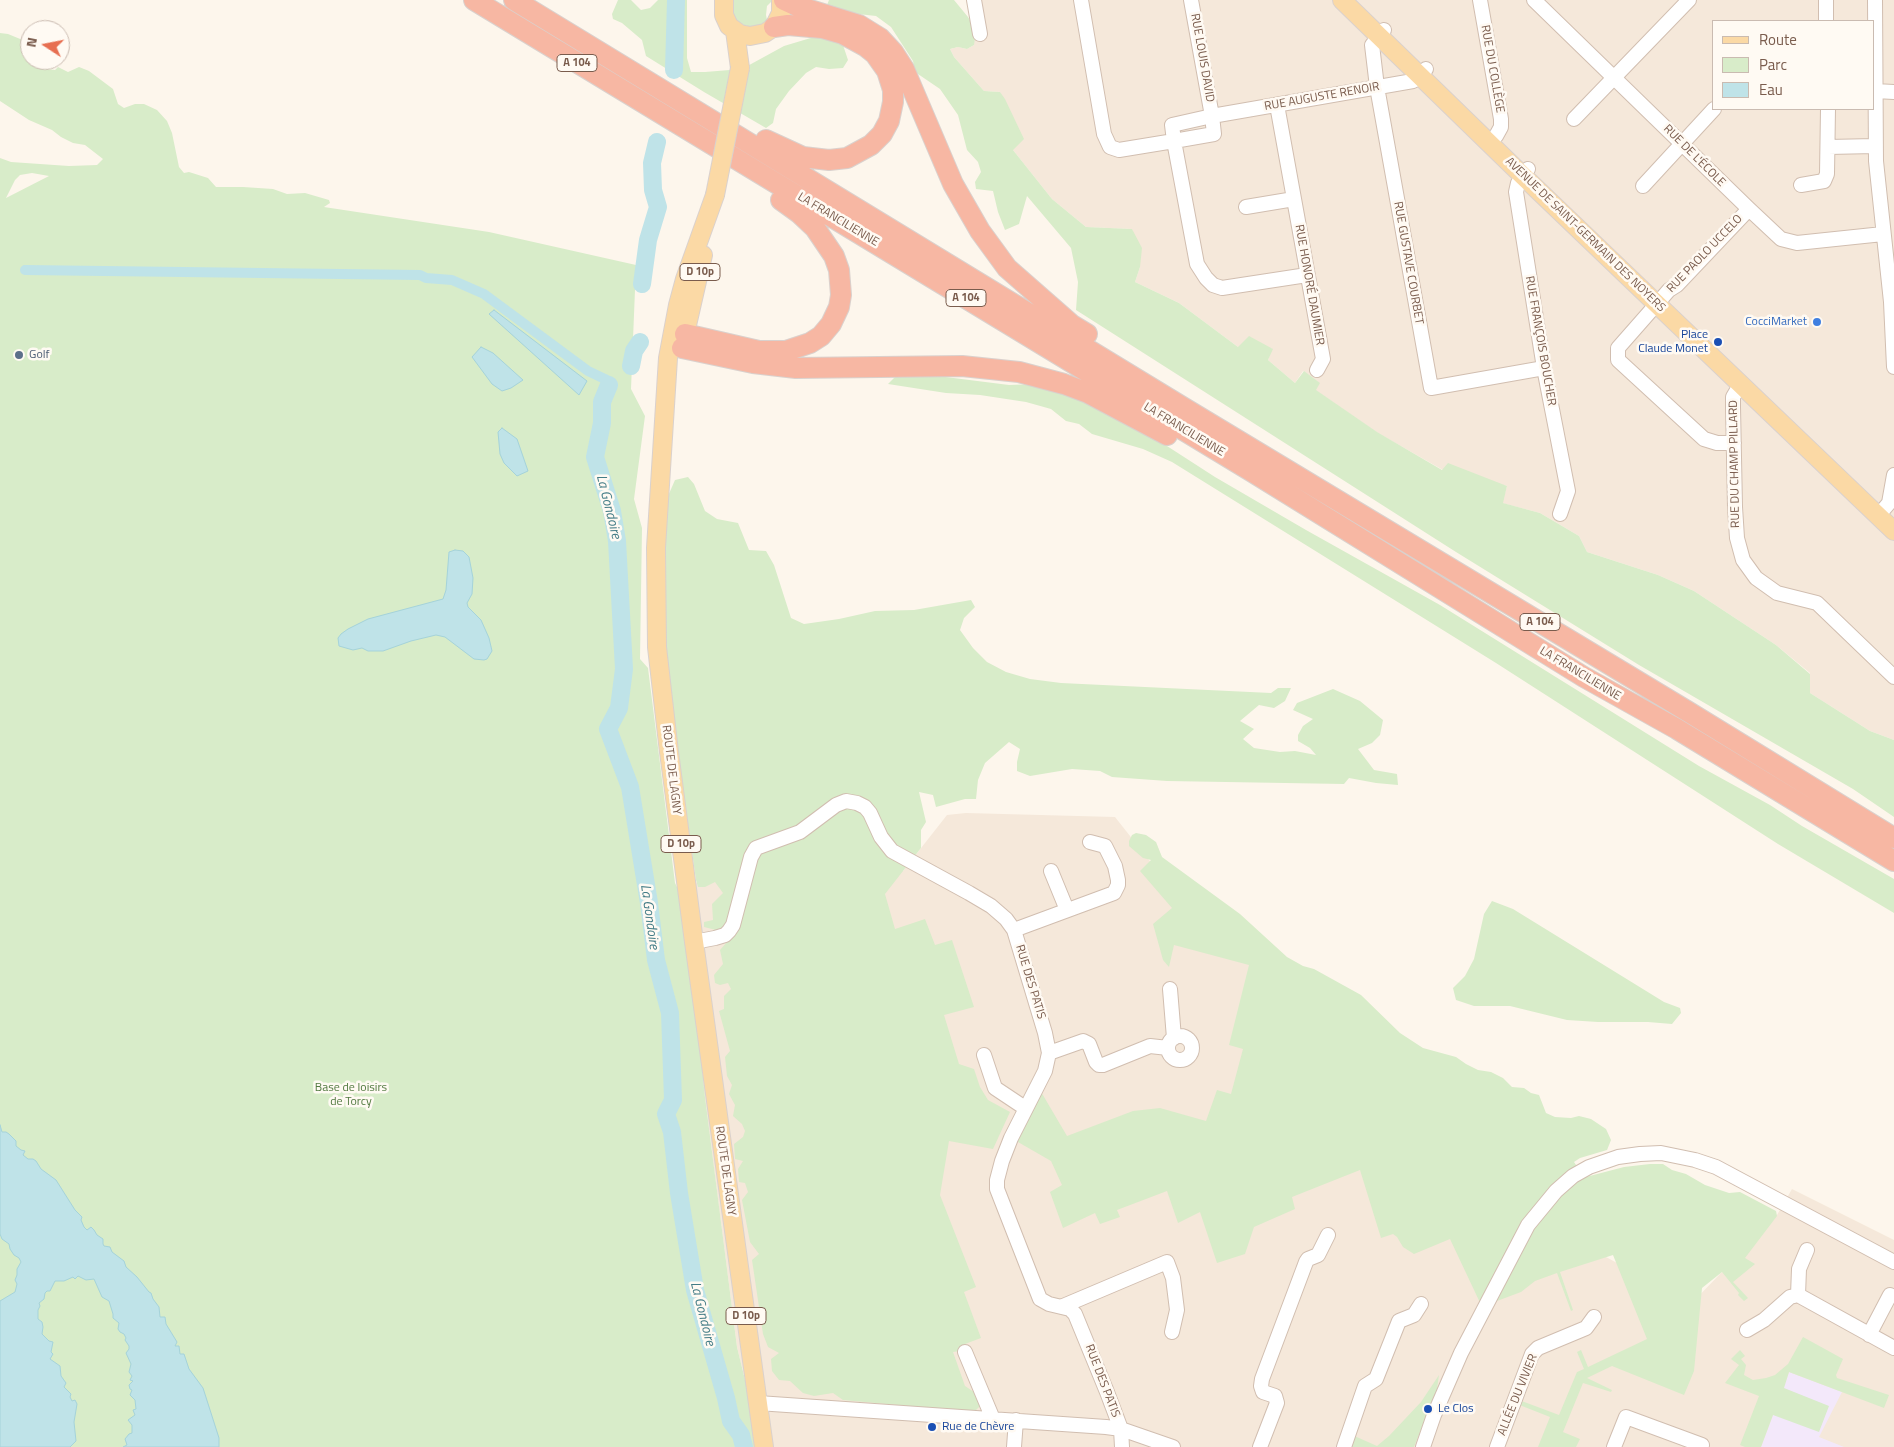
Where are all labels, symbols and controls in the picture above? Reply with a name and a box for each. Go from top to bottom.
street label: RUE LOUIS DAVID [1187,13,1217,103]
north arrow [20,20,70,70]
legend [1712,20,1874,110]
street label: RUE DU COLLÈGE [1477,24,1507,114]
text: Route [1759,28,1797,51]
text: N [20,35,42,49]
text: Parc [1759,53,1787,76]
road number: A 104 [557,54,597,72]
text: Eau [1759,78,1783,101]
street label: RUE AUGUSTE RENOIR [1263,80,1381,114]
street label: RUE DE L'ÉCOLE [1660,122,1728,190]
street label: AVENUE DE SAINT-GERMAIN DES NOYERS [1502,155,1668,315]
street label: LA FRANCILIENNE [795,190,881,250]
street label: RUE GUSTAVE COURBET [1390,200,1426,326]
street label: RUE PAOLO UCCELO [1664,212,1746,296]
street label: RUE HONORÉ DAUMIER [1291,223,1327,347]
road number: D 10p [680,264,720,280]
street label: RUE FRANÇOIS BOUCHER [1522,275,1558,407]
road number: A 104 [946,290,986,306]
place label: CocciMarket [1745,315,1807,329]
marker: CocciMarket [1811,316,1823,328]
place label: Place Claude Monet [1638,328,1708,356]
marker: Place Claude Monet [1712,336,1724,348]
place label: Golf [29,348,49,362]
marker: Golf [13,349,25,361]
street label: LA FRANCILIENNE [1141,400,1227,460]
street label: RUE DU CHAMP PILLARD [1727,400,1743,528]
water label: La Gondoire [592,473,624,541]
road number: A 104 [1520,614,1560,630]
street label: LA FRANCILIENNE [1537,644,1623,704]
street label: ROUTE DE LAGNY [658,724,684,816]
road number: D 10p [661,836,701,852]
water label: La Gondoire [636,883,662,951]
street label: RUE DES PATIS [1012,943,1048,1021]
park label: Base de loisirs de Torcy [315,1081,387,1109]
street label: ROUTE DE LAGNY [712,1125,738,1217]
water label: La Gondoire [686,1280,718,1348]
road number: D 10p [726,1308,766,1324]
street label: RUE DES PATIS [1081,1342,1123,1420]
street label: ALLÉE DU VIVIER [1495,1352,1541,1438]
place label: Le Clos [1438,1402,1474,1416]
marker: Le Clos [1422,1403,1434,1415]
place label: Rue de Chèvre [942,1420,1014,1434]
marker: Rue de Chèvre [926,1421,938,1433]

